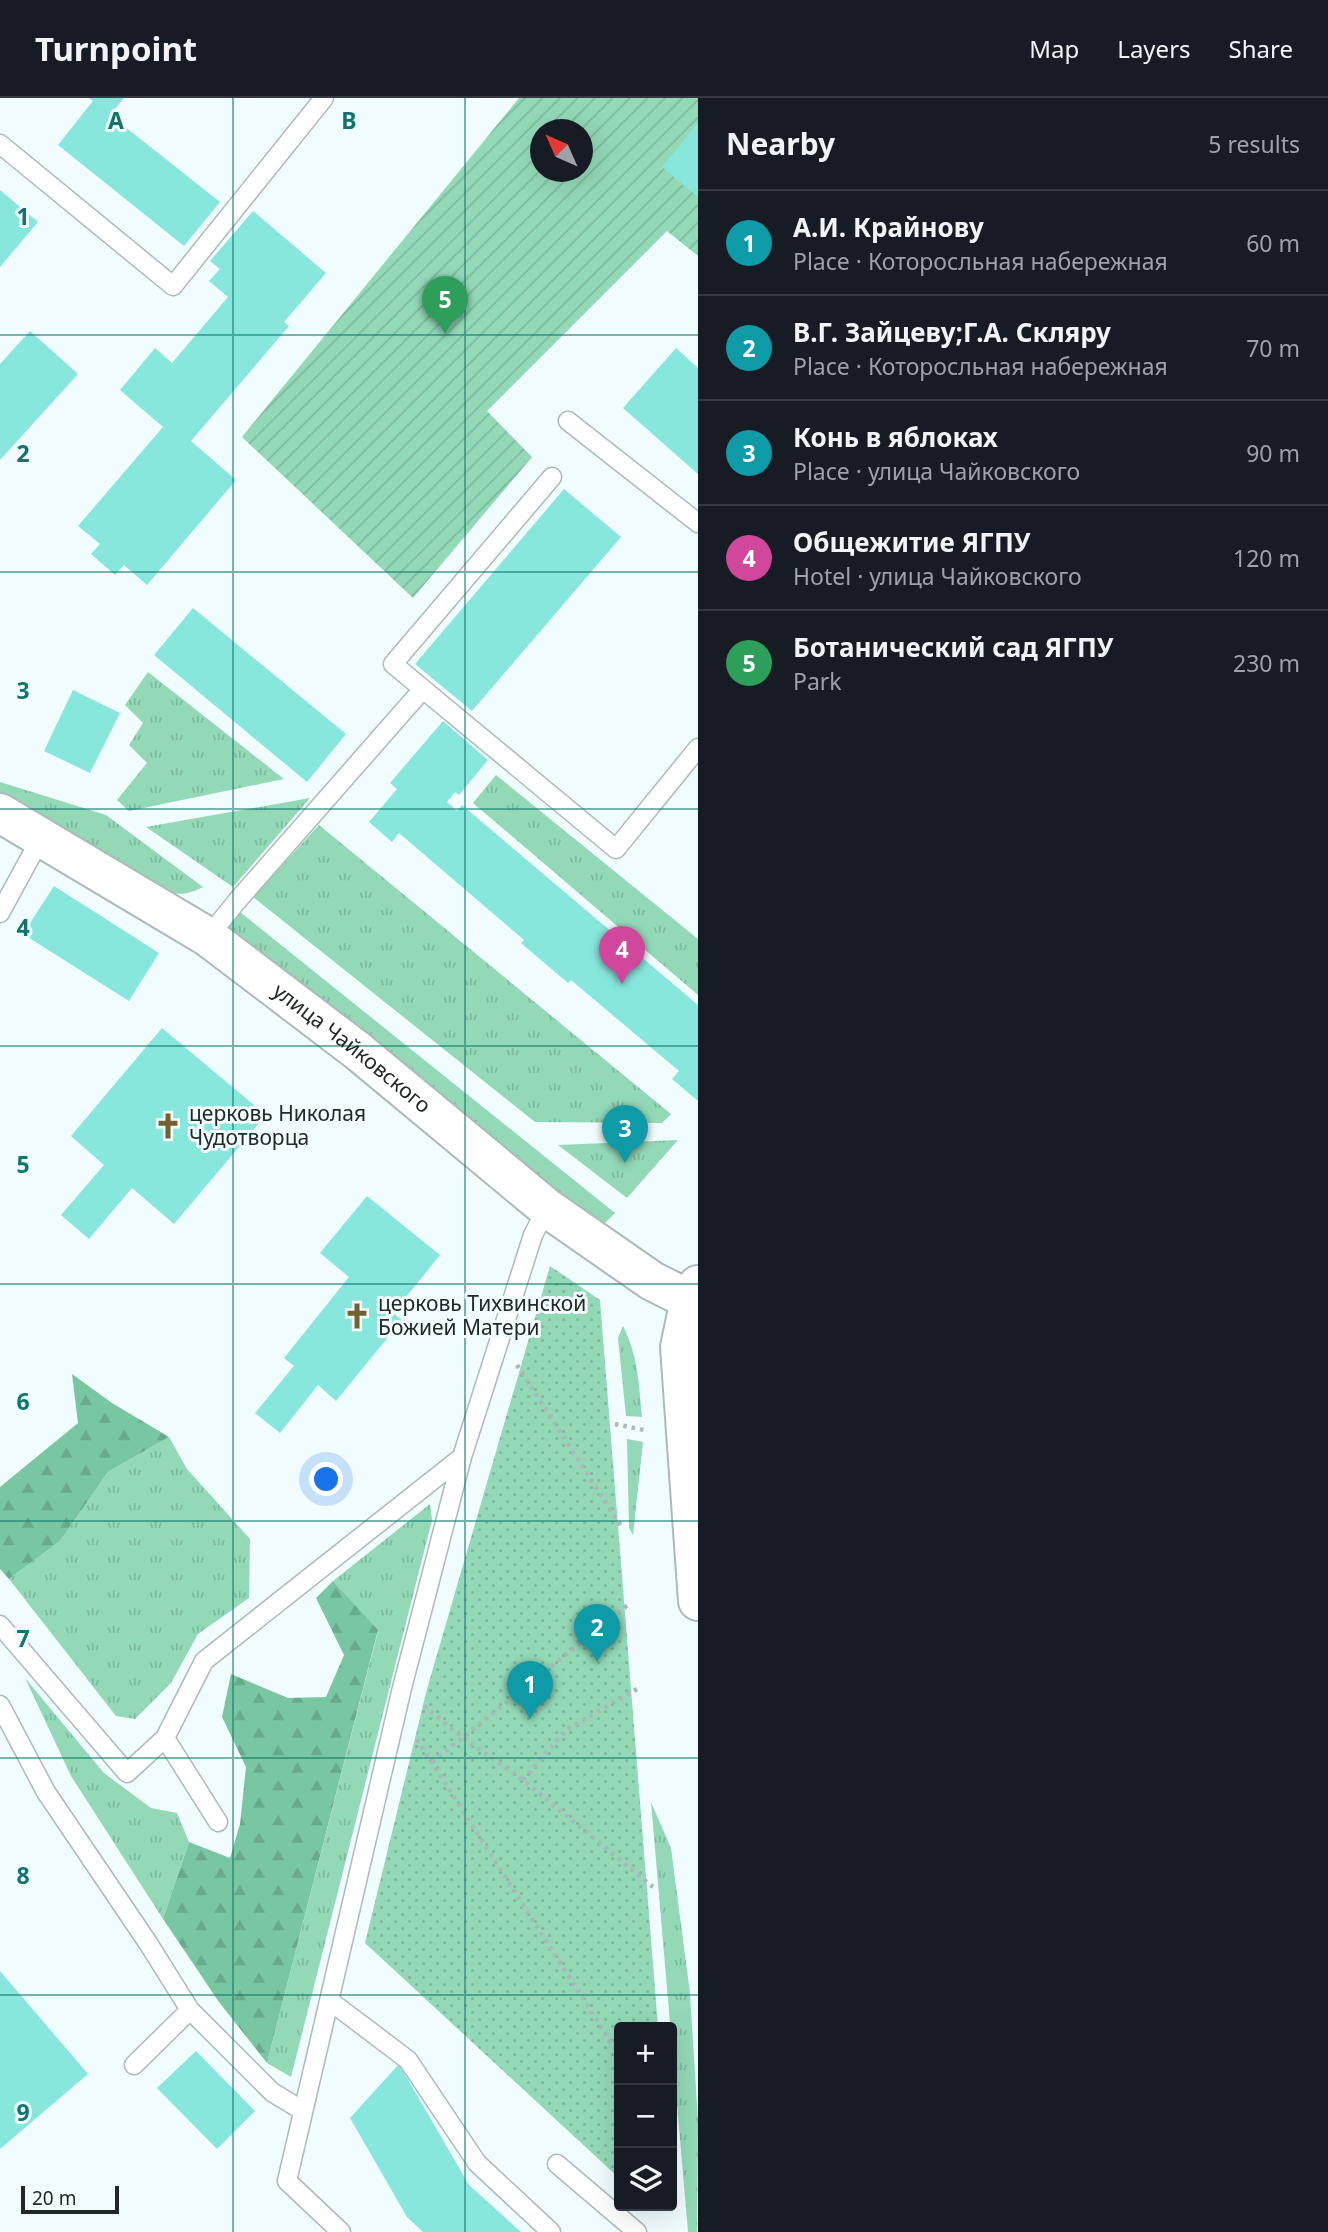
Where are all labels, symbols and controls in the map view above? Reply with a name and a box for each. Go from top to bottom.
text: Turnpoint [35,26,197,71]
text: Map [1029,32,1079,65]
text: Layers [1117,32,1191,65]
text: Share [1229,32,1293,65]
text: A [108,104,124,136]
text: B [341,104,357,136]
north arrow [530,119,593,182]
text: Nearby [726,123,835,164]
text: 5 results [1208,128,1300,160]
text: 1 [16,200,30,232]
text: А.И. Крайнову [793,209,984,245]
text: 1 [742,227,756,259]
text: 60 m [1246,227,1300,259]
text: Place · Которосльная набережная [793,245,1168,277]
pin: 5 [422,276,468,334]
text: В.Г. Зайцеву;Г.А. Скляру [793,314,1111,350]
text: 2 [742,332,756,364]
text: 70 m [1246,332,1300,364]
text: Place · Которосльная набережная [793,350,1168,382]
text: Конь в яблоках [793,419,998,455]
text: 2 [16,437,30,469]
text: 3 [742,437,756,469]
text: 90 m [1246,437,1300,469]
text: Place · улица Чайковского [793,455,1080,487]
text: Общежитие ЯГПУ [793,524,1030,560]
text: 4 [742,542,756,574]
text: 120 m [1233,542,1300,574]
text: Hotel · улица Чайковского [793,560,1082,592]
text: Ботанический сад ЯГПУ [793,629,1114,665]
text: 5 [742,647,756,679]
text: 230 m [1233,647,1300,679]
text: Park [793,665,842,697]
text: 3 [16,674,30,706]
text: 4 [16,911,30,943]
pin: 4 [599,926,645,984]
street label: улица Чайковского [268,976,437,1119]
place label: церковь Николая Чудотворца [189,1099,366,1151]
pin: 3 [602,1105,648,1163]
church icon: церковь Николая Чудотворца [153,1111,183,1141]
text: 5 [16,1148,30,1180]
place label: церковь Тихвинской Божией Матери [378,1289,586,1341]
church icon: церковь Тихвинской Божией Матери [342,1301,372,1331]
text: 6 [16,1385,30,1417]
your location [309,1462,343,1496]
pin: 2 [574,1604,620,1662]
text: 7 [16,1622,30,1654]
pin: 1 [507,1661,553,1719]
text: 8 [16,1859,30,1891]
map controls [614,2022,677,2211]
button: + [614,2022,677,2085]
button: − [614,2085,677,2148]
text: 9 [16,2096,30,2128]
button: layers [614,2148,677,2211]
scale bar [21,2183,119,2215]
text: 20 m [32,2185,76,2211]

